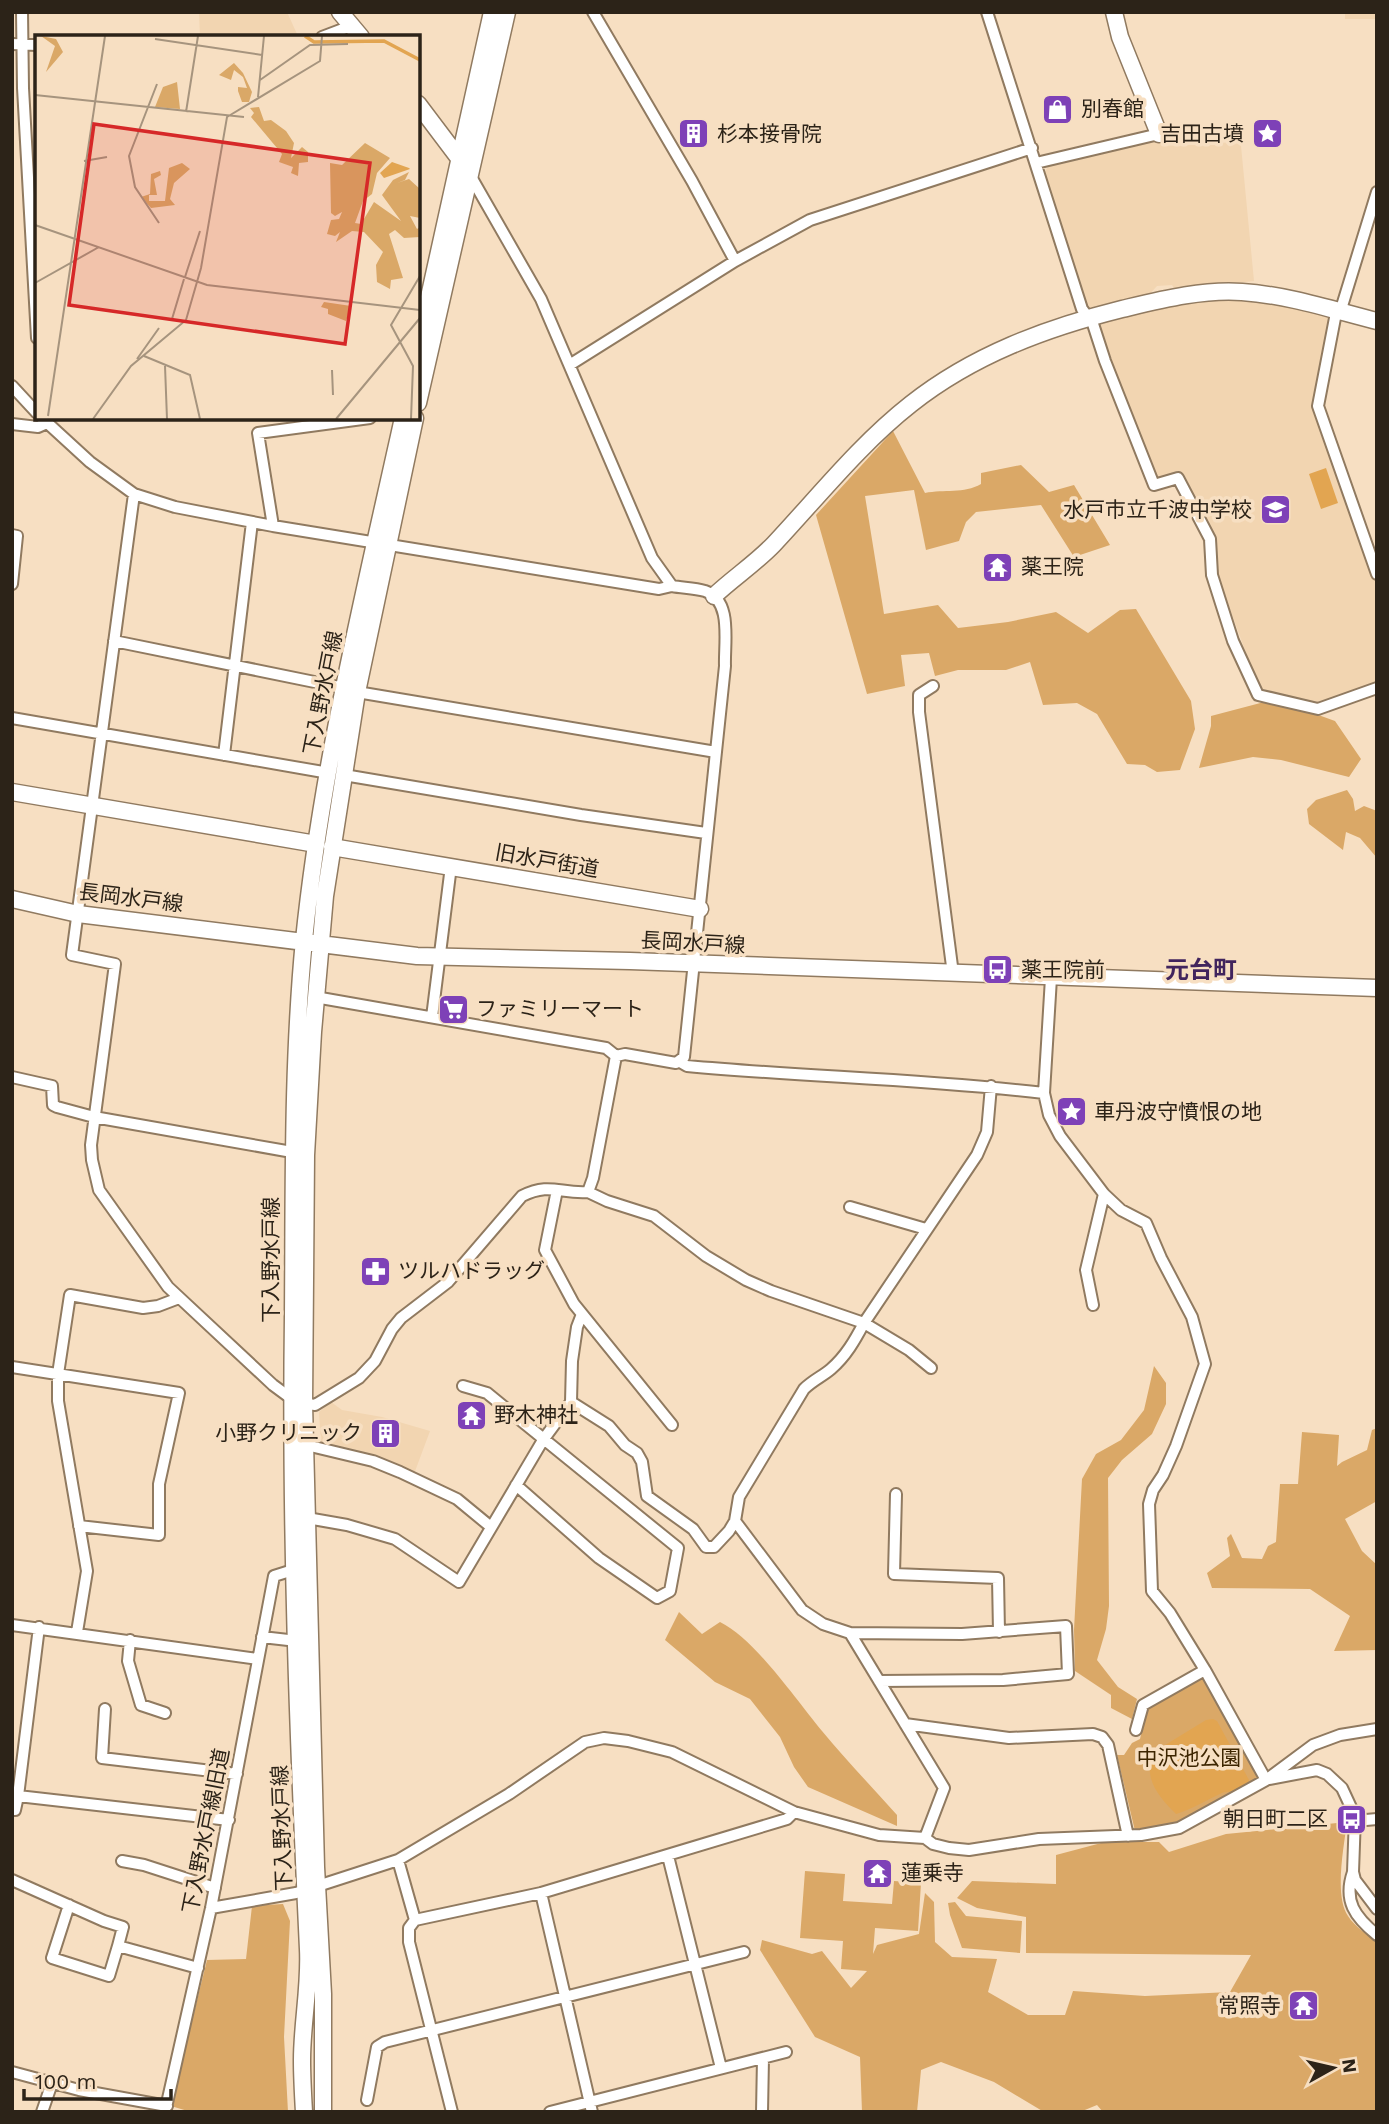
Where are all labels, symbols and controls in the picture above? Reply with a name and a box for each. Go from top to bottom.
inset map [35,35,420,420]
shop icon: 別春館 [1041,92,1075,126]
place label: 別春館 [1081,96,1144,121]
building icon: 杉本接骨院 [677,117,711,151]
place icon: 吉田古墳 [1250,117,1284,151]
place label: 杉本接骨院 [717,121,822,146]
place label: 吉田古墳 [1160,121,1244,146]
school or university icon: 水戸市立千波中学校 [1258,493,1292,527]
place label: 水戸市立千波中学校 [1063,497,1252,522]
temple icon: 薬王院 [981,550,1015,584]
place label: 薬王院 [1021,554,1084,579]
street label: 下入野水戸線 [298,629,347,757]
street label: 旧水戸街道 [493,839,601,882]
street label: 長岡水戸線 [77,879,185,916]
street label: 長岡水戸線 [640,927,746,958]
bus stop icon: 薬王院前 [981,953,1015,987]
district label: 元台町 [1165,956,1237,984]
place label: 薬王院前 [1021,957,1105,982]
supermarket icon: ファミリーマート [436,992,470,1026]
place label: ファミリーマート [476,996,644,1021]
place icon: 車丹波守憤恨の地 [1054,1095,1088,1129]
place label: 車丹波守憤恨の地 [1094,1099,1262,1124]
street label: 下入野水戸線 [258,1197,283,1323]
pharmacy icon: ツルハドラッグ [358,1254,392,1288]
place label: ツルハドラッグ [398,1258,545,1283]
temple icon: 野木神社 [454,1398,488,1432]
place label: 野木神社 [494,1402,578,1427]
building icon: 小野クリニック [368,1416,402,1450]
place label: 小野クリニック [215,1420,362,1445]
park label: 中沢池公園 [1137,1745,1242,1770]
street label: 下入野水戸線旧道 [177,1746,234,1916]
street label: 下入野水戸線 [267,1765,296,1891]
bus stop icon: 朝日町二区 [1334,1802,1368,1836]
place label: 朝日町二区 [1223,1806,1328,1831]
temple icon: 蓮乗寺 [861,1856,895,1890]
place label: 蓮乗寺 [901,1860,964,1885]
temple icon: 常照寺 [1287,1989,1321,2023]
place label: 常照寺 [1218,1993,1281,2018]
north arrow [1298,2033,1368,2103]
text: N [1337,2057,1362,2074]
scale bar [24,2058,172,2102]
text: 100 m [35,2069,97,2094]

